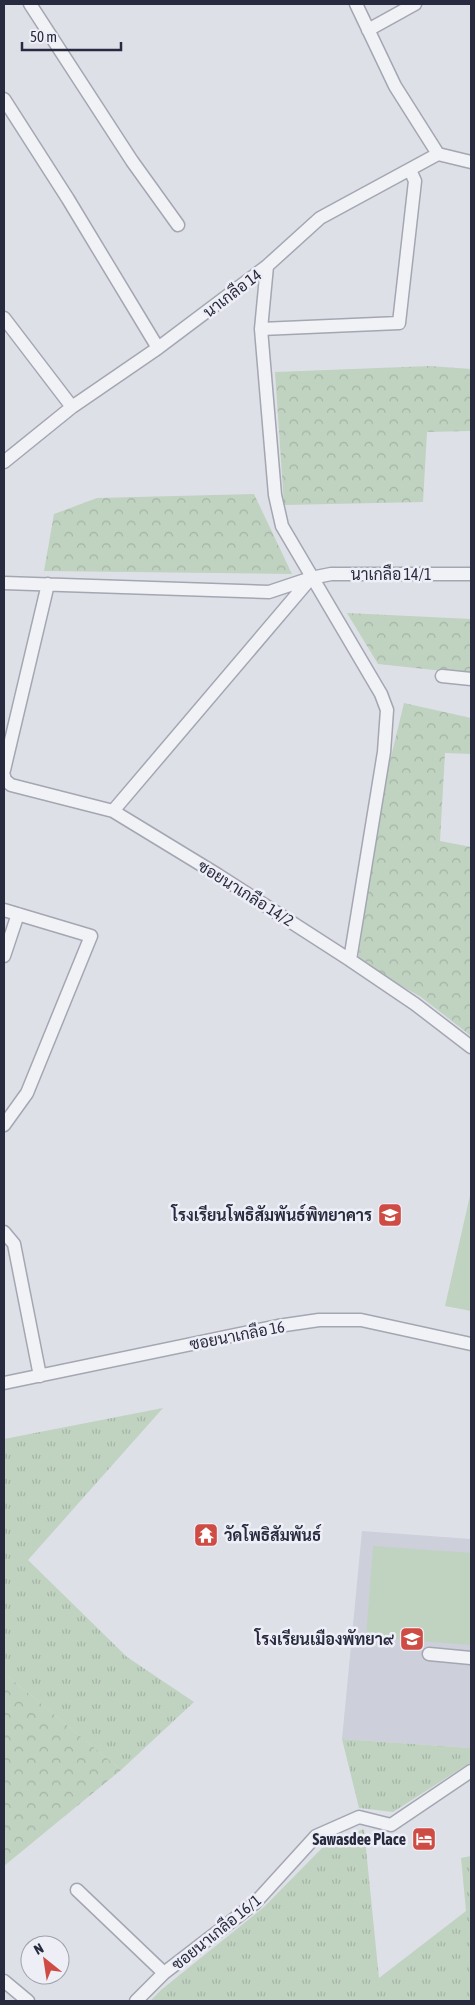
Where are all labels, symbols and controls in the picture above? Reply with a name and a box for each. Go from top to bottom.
scale bar [22,20,121,52]
text: 50 m [30,28,57,45]
street label: นาเกลือ 14 [199,265,265,321]
street label: นาเกลือ 14/1 [351,564,431,583]
street label: ซอยนาเกลือ 14/2 [195,856,298,930]
school or university icon: โรงเรียนโพธิสัมพันธ์พิทยาคาร [377,1202,403,1228]
place label: โรงเรียนโพธิสัมพันธ์พิทยาคาร [171,1204,372,1224]
street label: ซอยนาเกลือ 16 [188,1316,286,1353]
temple icon: วัดโพธิสัมพันธ์ [193,1522,219,1548]
place label: วัดโพธิสัมพันธ์ [224,1524,322,1544]
school or university icon: โรงเรียนเมืองพัทยา๙ [399,1626,425,1652]
place label: โรงเรียนเมืองพัทยา๙ [254,1628,394,1648]
hotel icon: Sawasdee Place [411,1826,437,1852]
place label: Sawasdee Place [312,1830,406,1848]
street label: ซอยนาเกลือ 16/1 [167,1890,264,1973]
north arrow [20,1935,70,1985]
text: N [31,1940,46,1958]

